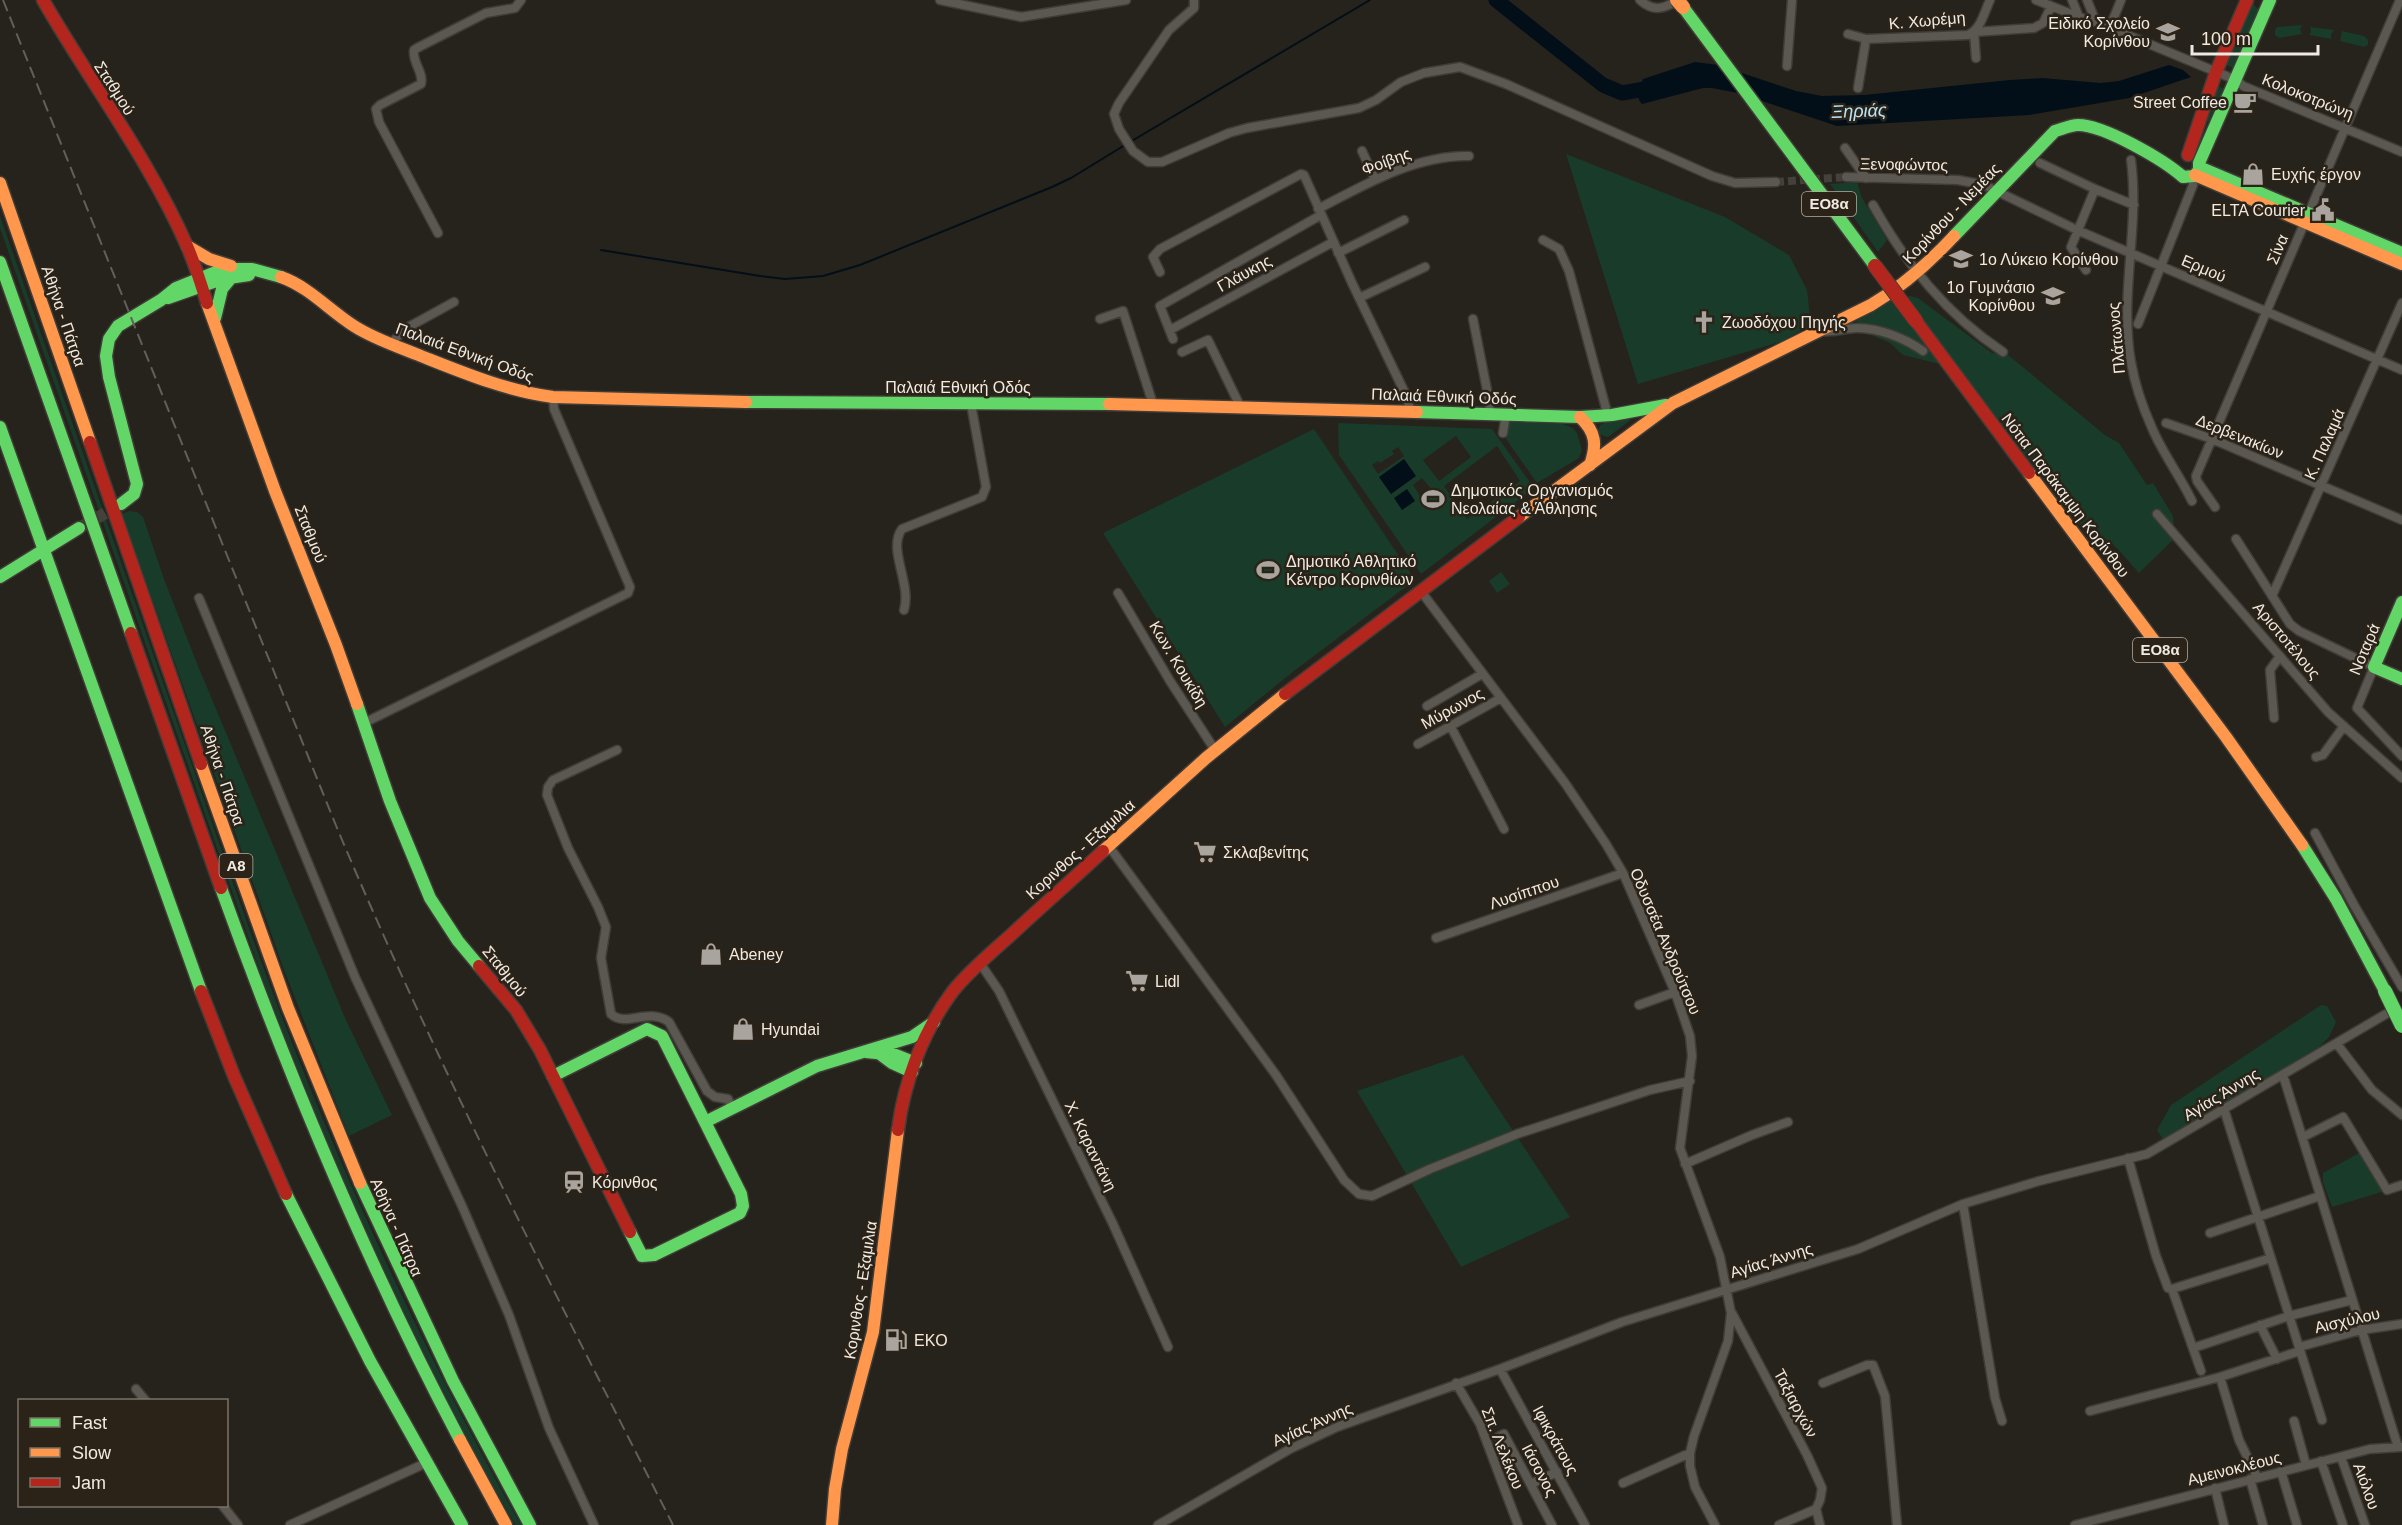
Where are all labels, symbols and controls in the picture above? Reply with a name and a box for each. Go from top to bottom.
street label: Κ. Χωρέμη [1888,9,1966,32]
place label: Ειδικό Σχολείο Κορίνθου [2048,15,2150,50]
scale bar [2192,18,2318,56]
school or university icon: Ειδικό Σχολείο Κορίνθου [2155,19,2181,45]
text: 100 m [2201,29,2251,49]
street label: Σταθμού [91,58,138,118]
street label: Κολοκοτρώνη [2260,70,2356,123]
cafe icon: Street Coffee [2232,89,2258,115]
place label: Street Coffee [2133,94,2227,111]
water label: Ξηριάς [1830,100,1887,122]
street label: Φοίβης [1359,145,1413,178]
street label: Ξενοφώντος [1860,155,1948,174]
street label: Κορίνθου - Νεμέας [1899,159,2004,267]
shop icon: Ευχής έργον [2240,161,2266,187]
place label: Ευχής έργον [2271,166,2361,183]
road number: ΕΟ8α [1802,192,1856,216]
public building icon: ELTA Courier [2310,197,2336,223]
place label: ELTA Courier [2211,202,2306,219]
street label: Σίνα [2264,232,2291,267]
school or university icon: 1ο Λύκειο Κορίνθου [1948,246,1974,272]
place label: 1ο Λύκειο Κορίνθου [1979,251,2118,268]
street label: Γλάυκης [1214,252,1274,295]
street label: Ερμού [2179,252,2229,285]
street label: Αθήνα - Πάτρα [38,264,89,369]
place label: 1ο Γυμνάσιο Κορίνθου [1946,279,2035,314]
school or university icon: 1ο Γυμνάσιο Κορίνθου [2040,283,2066,309]
street label: Πλάτωνος [2105,301,2128,374]
church icon: Ζωοδόχου Πηγής [1691,309,1717,335]
place label: Ζωοδόχου Πηγής [1722,314,1846,331]
street label: Παλαιά Εθνική Οδός [394,320,536,385]
street label: Παλαιά Εθνική Οδός [885,379,1031,396]
street label: Παλαιά Εθνική Οδός [1371,385,1517,408]
street label: Κ. Παλαμά [2301,406,2348,482]
street label: Νότια Παράκαμψη Κορίνθου [1998,410,2133,581]
street label: Δερβενακίων [2194,411,2286,462]
place label: Δημοτικός Οργανισμός Νεολαίας & Άθλησης [1451,482,1614,517]
sports icon: Δημοτικός Οργανισμός Νεολαίας & Άθλησης [1420,486,1446,512]
street label: Σταθμού [291,503,330,565]
place label: Δημοτικό Αθλητικό Κέντρο Κορινθίων [1286,553,1416,588]
sports icon: Δημοτικό Αθλητικό Κέντρο Κορινθίων [1255,557,1281,583]
street label: Αριστοτέλους [2250,599,2324,682]
street label: Κων. Κουκίδη [1146,618,1211,710]
street label: Νοταρά [2346,621,2383,677]
road number: ΕΟ8α [2133,638,2187,662]
street label: Μύρωνος [1418,684,1486,732]
street label: Αθήνα - Πάτρα [197,723,248,828]
street label: Κορινθος - Εξαμιλια [1023,796,1139,903]
supermarket icon: Σκλαβενίτης [1192,839,1218,865]
place label: Σκλαβενίτης [1223,844,1309,861]
road number: Α8 [220,854,252,878]
street label: Οδυσσέα Ανδρούτσου [1627,865,1704,1017]
street label: Λυσίππου [1487,873,1561,912]
shop icon: Abeney [698,941,724,967]
street label: Σταθμού [479,943,530,1000]
place label: Abeney [729,946,783,963]
supermarket icon: Lidl [1124,968,1150,994]
place label: Lidl [1155,973,1180,990]
shop icon: Hyundai [730,1016,756,1042]
place label: Hyundai [761,1021,820,1038]
street label: Αγίας Άννης [2180,1065,2263,1124]
street label: Χ. Καραντάνη [1061,1099,1120,1194]
station icon: Κόρινθος [561,1169,587,1195]
place label: Κόρινθος [592,1174,658,1191]
street label: Αθήνα - Πάτρα [367,1176,426,1279]
street label: Κορινθος - Εξαμιλια [841,1220,881,1361]
street label: Αγίας Άννης [1728,1240,1815,1281]
street label: Αισχύλου [2313,1305,2381,1336]
fuel station icon: EKO [883,1327,909,1353]
place label: EKO [914,1332,948,1349]
street label: Ταξιαρχών [1770,1366,1821,1441]
legend [18,1399,228,1507]
street label: Αγίας Άννης [1270,1399,1355,1450]
street label: Ιφικράτους [1530,1403,1582,1478]
street label: Σπ. Λελέκου [1478,1405,1527,1492]
text: Fast [72,1413,107,1433]
street label: Ιάσονος [1519,1441,1561,1500]
text: Slow [72,1443,112,1463]
street label: Αμεινοκλέους [2186,1449,2283,1488]
street label: Αιόλου [2350,1461,2383,1512]
text: Jam [72,1473,106,1493]

